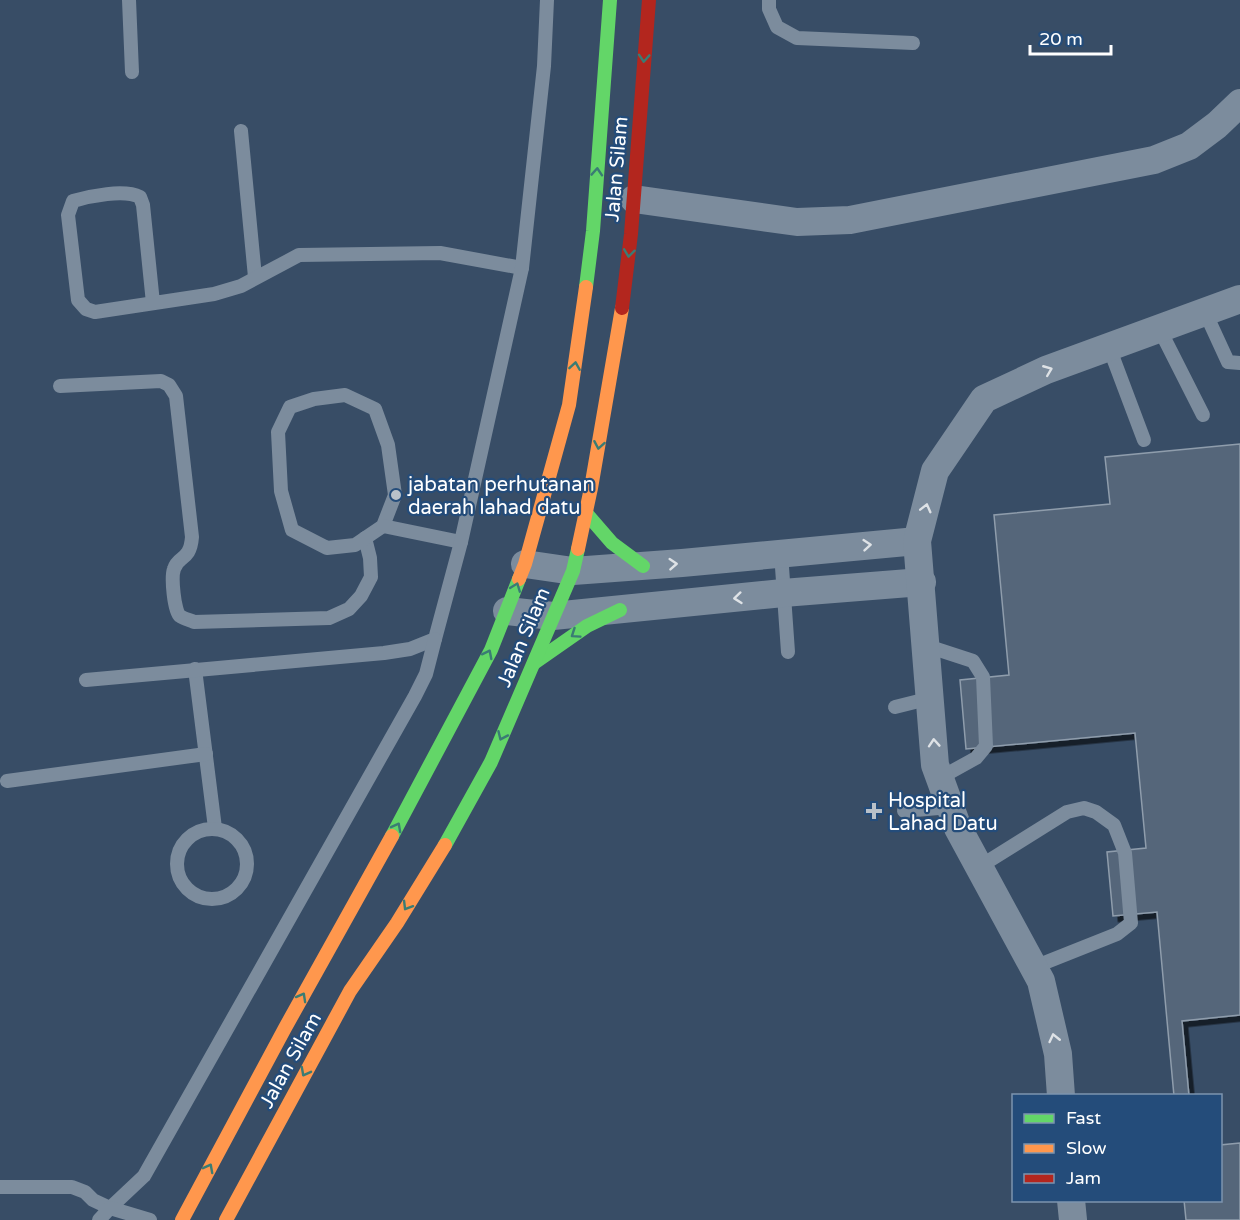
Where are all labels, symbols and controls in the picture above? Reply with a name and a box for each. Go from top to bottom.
scale bar [1030,18,1111,56]
text: 20 m [1039,28,1083,50]
one-way arrow [638,54,651,63]
street label: Jalan Silam [600,115,634,223]
one-way arrow [590,167,603,176]
one-way arrow [623,248,635,257]
one-way arrow [569,361,581,370]
one-way arrow [1041,365,1052,377]
one-way arrow [593,440,606,450]
place label: jabatan perhutanan daerah lahad datu [407,473,595,520]
marker: jabatan perhutanan daerah lahad datu [389,488,403,502]
one-way arrow [918,503,931,513]
one-way arrow [863,539,872,552]
one-way arrow [669,558,678,571]
one-way arrow [508,583,521,593]
street label: Jalan Silam [492,584,556,691]
one-way arrow [734,591,743,604]
one-way arrow [571,627,582,638]
one-way arrow [481,650,492,661]
one-way arrow [497,730,509,741]
one-way arrow [928,739,941,748]
place label: Hospital Lahad Datu [888,789,998,836]
marker: Hospital Lahad Datu [865,802,883,820]
one-way arrow [390,822,401,833]
one-way arrow [403,900,415,910]
one-way arrow [295,993,306,1003]
street label: Jalan Silam [255,1008,327,1113]
one-way arrow [1048,1033,1061,1043]
one-way arrow [301,1066,312,1076]
legend [1012,1094,1222,1202]
text: Fast [1066,1107,1101,1129]
text: Slow [1066,1137,1107,1159]
one-way arrow [202,1164,213,1175]
text: Jam [1066,1167,1101,1189]

